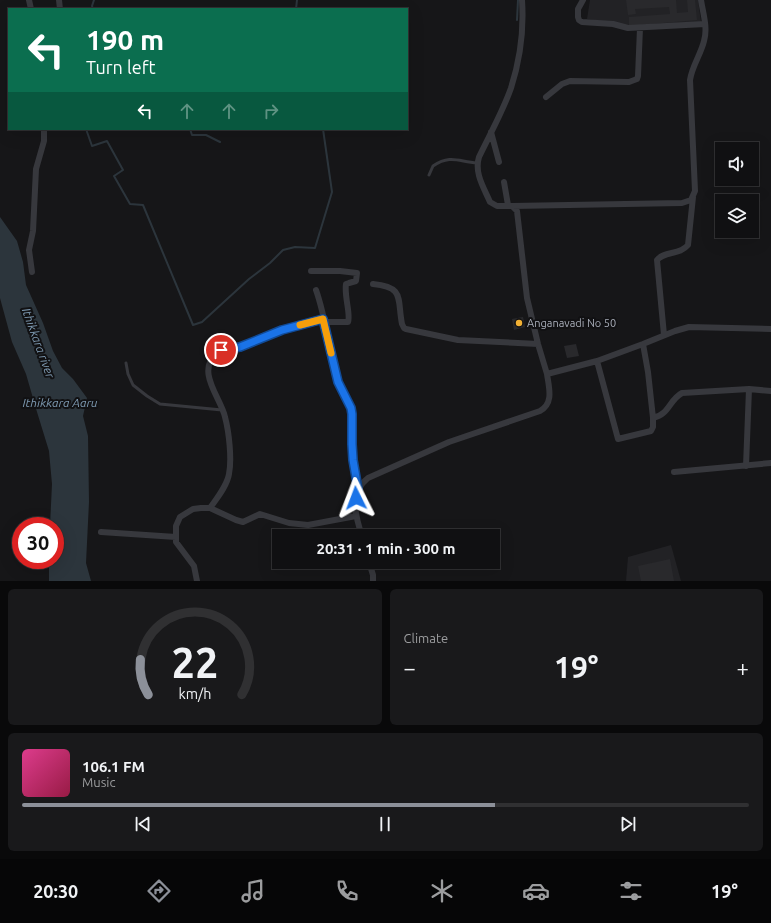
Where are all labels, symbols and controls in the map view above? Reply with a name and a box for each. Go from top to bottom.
icon: left [20,24,72,76]
text: 190 m [86,24,164,55]
text: Turn left [86,57,156,77]
icon: left [134,100,156,122]
icon: ahead [176,100,198,122]
icon: ahead [218,100,240,122]
icon: right [260,100,282,122]
map controls [715,142,759,238]
button: sound [715,142,759,186]
button: layers [715,194,759,238]
water label: Ithikkara river [20,306,57,380]
place label: Anganavadi No 50 [527,317,616,329]
marker: Anganavadi No 50 [514,318,524,328]
pin [204,333,238,367]
icon: arrive [210,339,232,361]
water label: Ithikkara Aaru [23,396,98,409]
position arrow [335,477,377,519]
speed limit sign: 30 [12,517,64,569]
text: 20:31 · 1 min · 300 m [317,540,455,557]
text: Climate [404,631,448,645]
text: 22 [171,639,218,686]
text: 19° [554,650,598,684]
text: − [404,655,416,680]
text: + [737,655,749,680]
text: km/h [178,686,211,702]
text: 106.1 FM [82,758,145,775]
text: Music [82,775,116,789]
icon: previous [132,813,154,835]
icon: pause [374,813,396,835]
icon: next [617,813,639,835]
icon: directions [145,877,173,905]
icon: music [239,877,267,905]
icon: phone [333,877,361,905]
icon: climate [428,877,456,905]
icon: car [522,877,550,905]
icon: filters [617,877,645,905]
text: 20:30 [33,881,78,901]
text: 19° [711,881,738,901]

